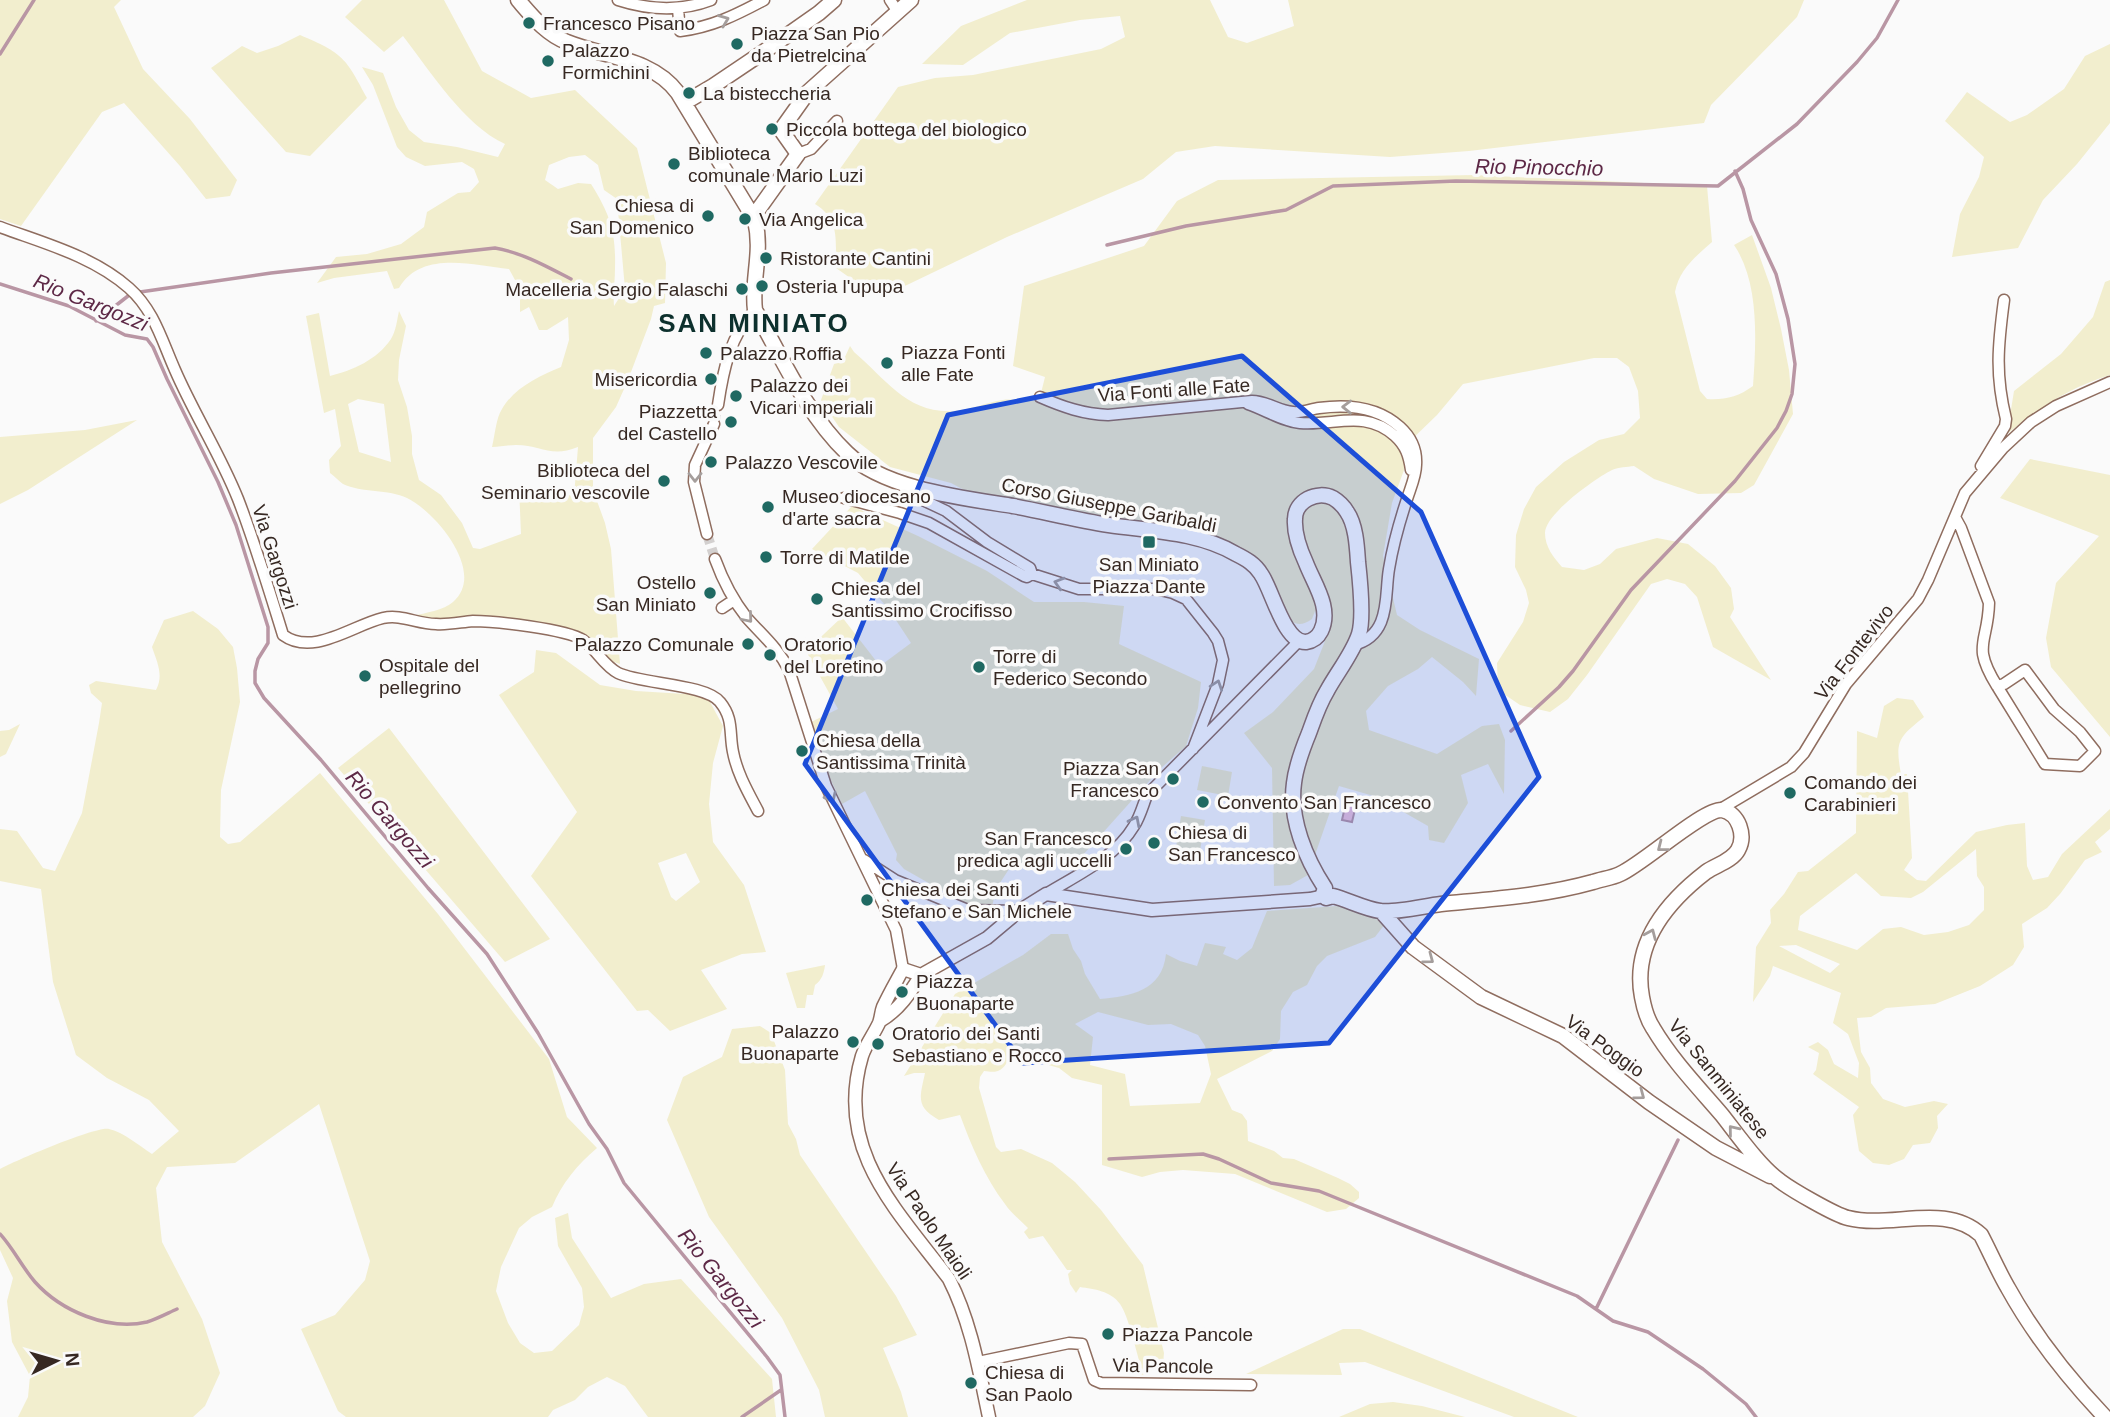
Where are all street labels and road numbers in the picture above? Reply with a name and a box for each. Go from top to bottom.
street label: Via Fonti alle Fate [1097,374,1251,406]
street label: Corso Giuseppe Garibaldi [1000,474,1218,536]
street label: Via Gargozzi [248,502,302,612]
street label: Via Fontevivo [1810,600,1898,704]
street label: Via Poggio [1562,1011,1648,1081]
street label: Via Sanminiatese [1664,1015,1774,1143]
street label: Via Paolo Maioli [882,1159,976,1283]
street label: Via Pancole [1112,1355,1214,1377]

